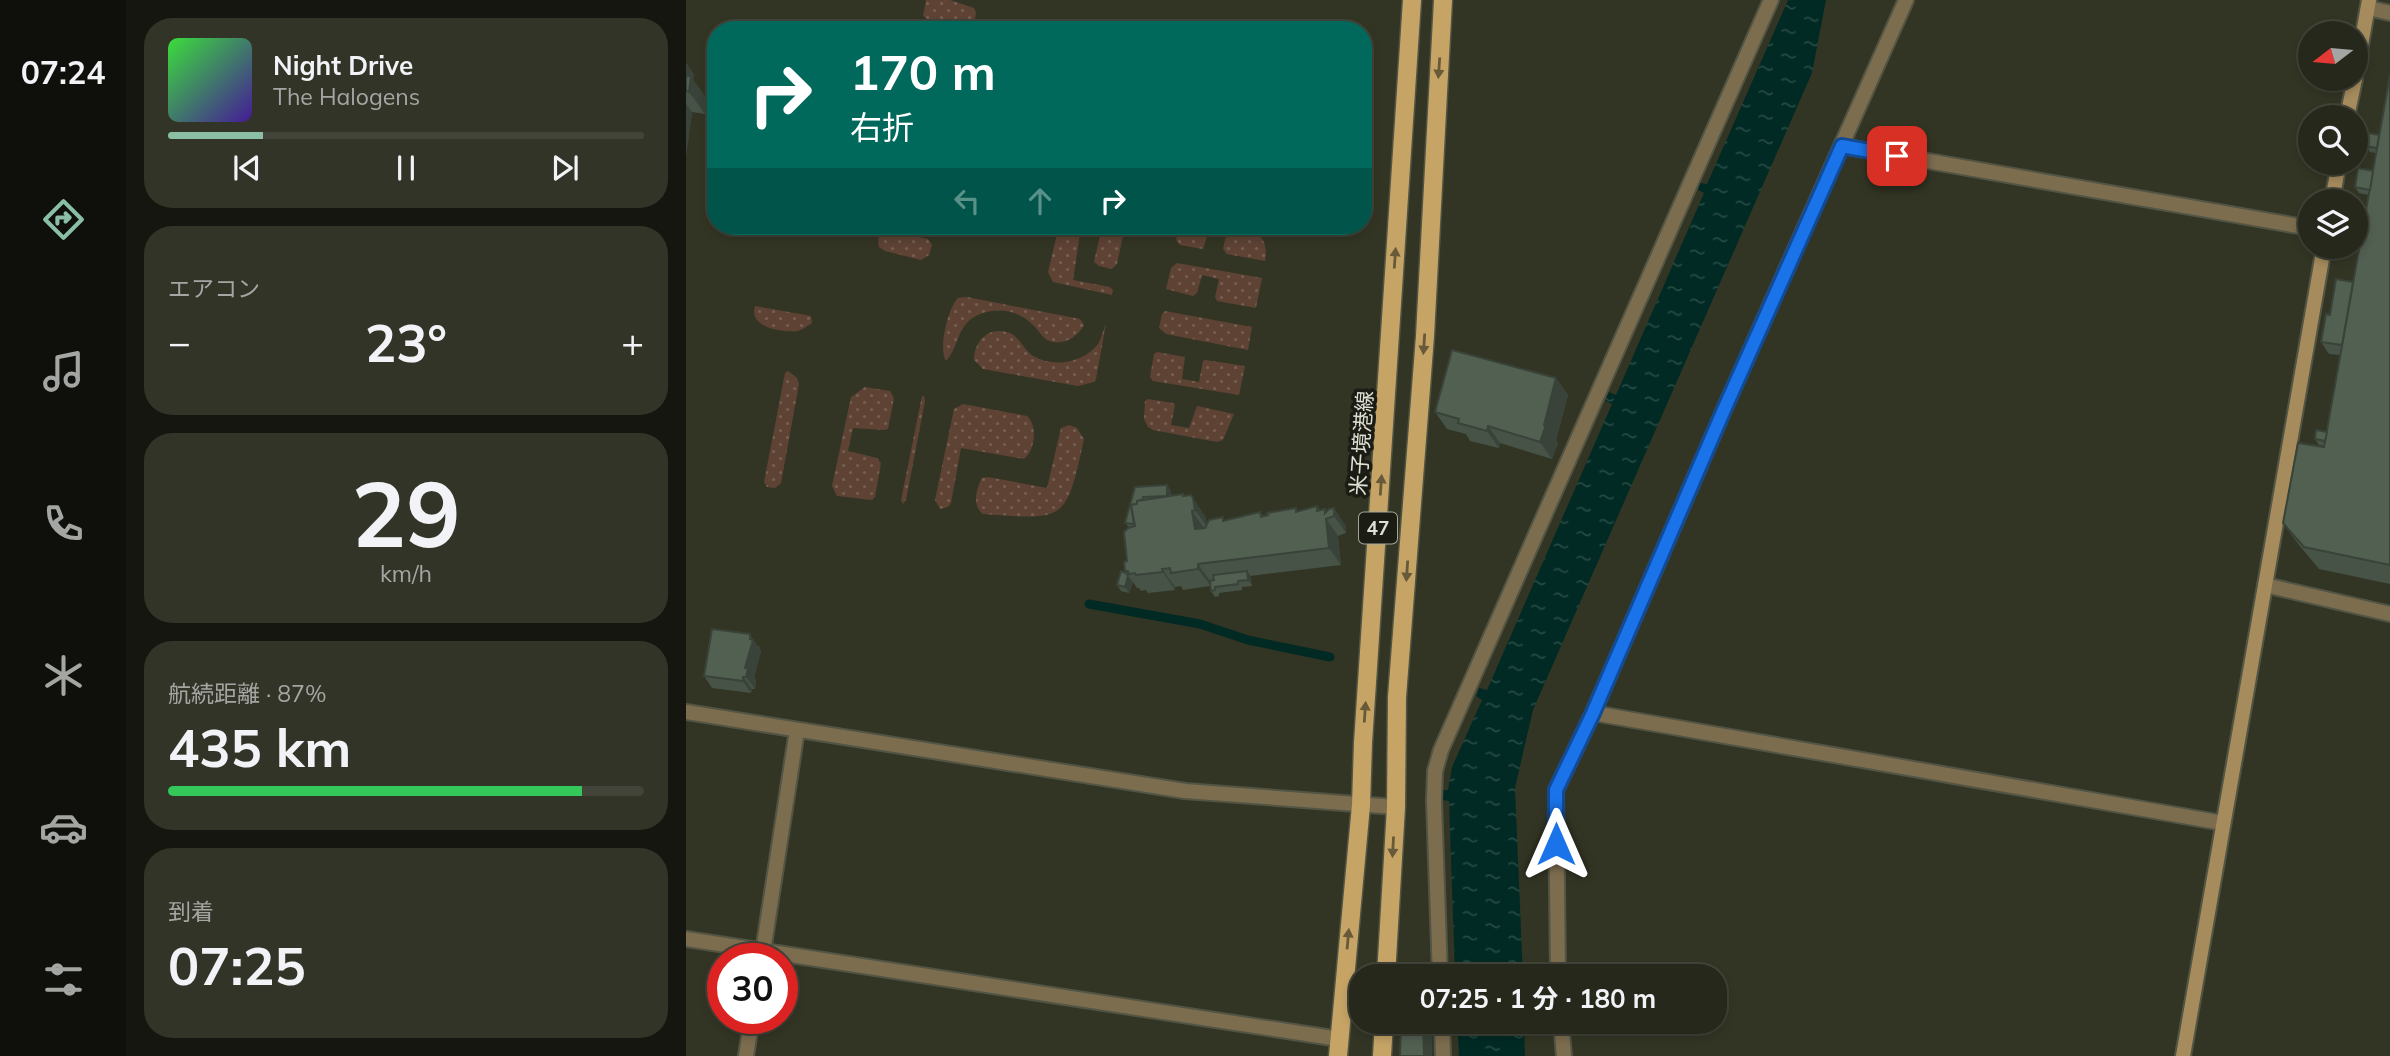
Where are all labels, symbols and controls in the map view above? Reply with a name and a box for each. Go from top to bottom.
north arrow [2298,21,2368,91]
map controls [2298,21,2368,259]
text: 170 m [850,41,996,102]
text: Night Drive [273,49,413,82]
icon: right [735,49,826,140]
text: 07:24 [21,52,105,92]
one-way arrow [1433,57,1444,79]
text: The Halogens [273,82,420,111]
button: search [2298,105,2368,175]
text: 右折 [850,107,914,147]
pin [1867,126,1927,186]
icon: arrive [1878,137,1916,175]
icon: previous [228,149,266,187]
icon: pause [387,149,425,187]
icon: next [546,149,584,187]
icon: left [948,182,986,220]
icon: ahead [1021,182,1059,220]
icon: right [1094,182,1132,220]
button: layers [2298,189,2368,259]
icon: directions [39,195,88,244]
one-way arrow [1390,247,1401,269]
text: エアコン [168,274,260,303]
text: 23° [365,310,447,375]
text: − [168,318,191,366]
text: + [621,318,644,366]
one-way arrow [1418,333,1429,355]
icon: music [39,347,88,396]
street label: 米子境港線 [1344,390,1378,496]
text: 29 [351,456,461,570]
one-way arrow [1376,474,1387,496]
icon: phone [39,499,88,548]
road number: 47 [1359,512,1397,544]
text: km/h [380,559,432,588]
one-way arrow [1401,560,1412,582]
icon: climate [39,651,88,700]
text: 航続距離 · 87% [168,679,326,708]
one-way arrow [1360,701,1371,723]
text: 435 km [168,715,351,780]
icon: car [39,803,88,852]
position arrow [1519,807,1593,881]
one-way arrow [1388,836,1399,858]
text: 到着 [168,897,214,926]
one-way arrow [1343,928,1354,950]
text: 07:25 [168,933,306,998]
speed limit sign: 30 [707,943,798,1034]
icon: filters [39,955,88,1004]
text: 07:25 · 1 分 · 180 m [1420,982,1656,1015]

